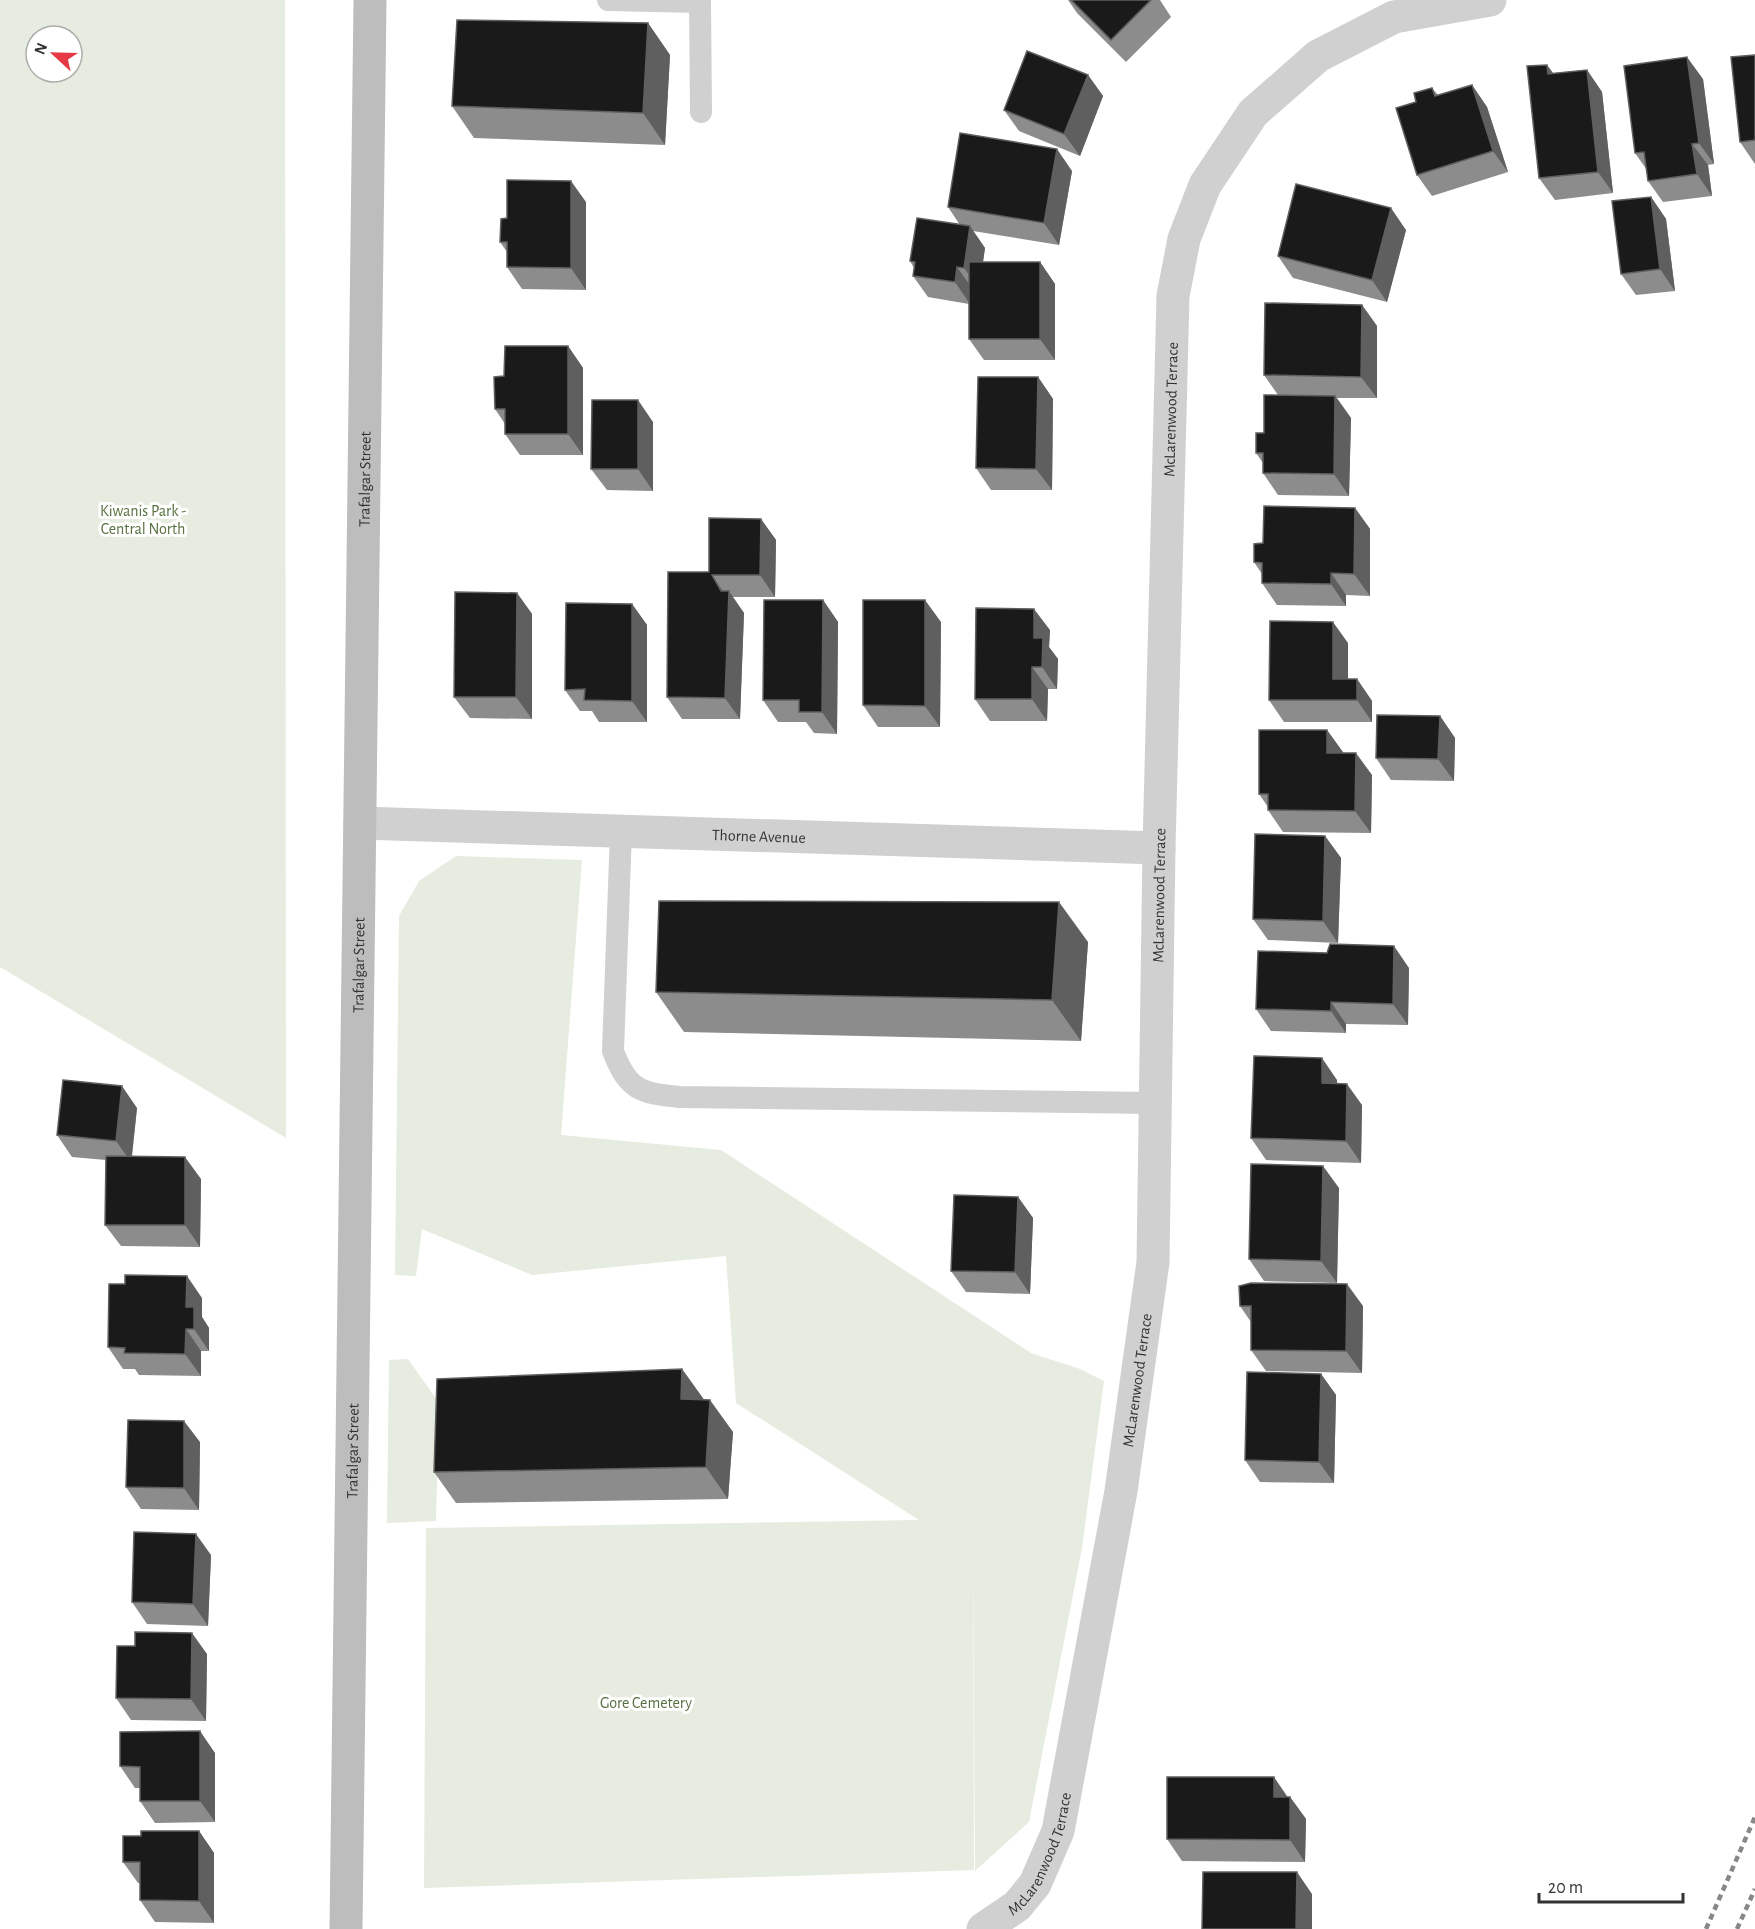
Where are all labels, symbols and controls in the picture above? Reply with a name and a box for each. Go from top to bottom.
north arrow [24,24,84,84]
text: N [32,41,51,57]
street label: McLarenwood Terrace [1161,342,1181,477]
street label: Trafalgar Street [356,431,374,527]
park label: Kiwanis Park - Central North [100,503,186,537]
street label: Thorne Avenue [712,827,806,846]
street label: McLarenwood Terrace [1150,828,1169,963]
street label: Trafalgar Street [350,917,368,1013]
street label: McLarenwood Terrace [1120,1312,1155,1448]
street label: Trafalgar Street [344,1403,362,1499]
park label: Gore Cemetery [600,1695,692,1712]
street label: McLarenwood Terrace [1005,1791,1074,1919]
scale bar [1539,1866,1683,1904]
text: 20 m [1548,1879,1583,1897]

